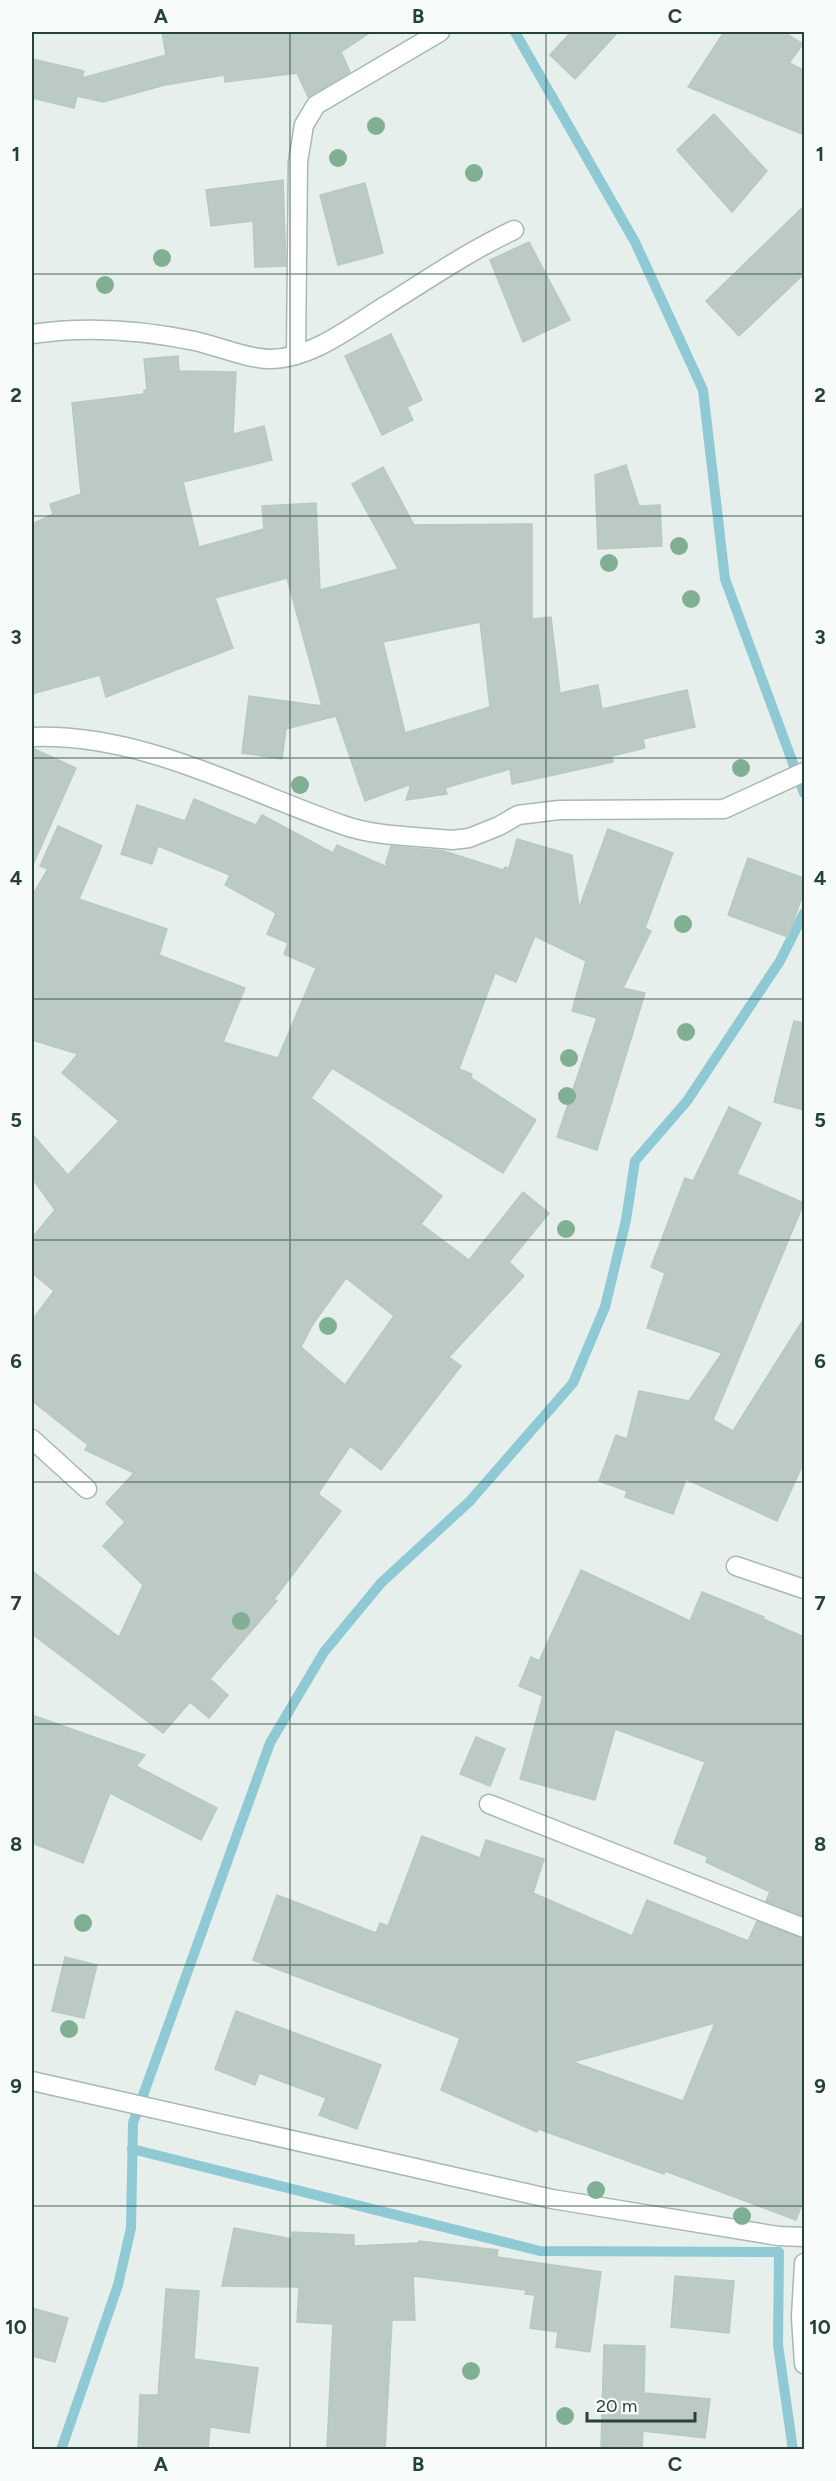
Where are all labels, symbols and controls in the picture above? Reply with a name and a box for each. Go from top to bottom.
text: A [154,4,169,28]
text: B [412,4,424,28]
text: C [668,4,682,28]
text: 1 [12,142,20,166]
text: 1 [816,142,824,166]
text: 2 [10,383,22,407]
text: 2 [814,383,826,407]
text: 3 [10,625,22,649]
text: 3 [814,625,826,649]
text: 4 [10,866,23,890]
text: 4 [814,866,827,890]
text: 5 [10,1108,22,1132]
text: 5 [814,1108,826,1132]
text: 6 [10,1349,22,1373]
text: 6 [814,1349,826,1373]
text: 7 [10,1591,22,1615]
text: 7 [814,1591,826,1615]
text: 8 [10,1832,22,1856]
text: 8 [814,1832,826,1856]
text: 9 [10,2074,22,2098]
text: 9 [814,2074,826,2098]
text: 10 [5,2315,27,2339]
text: 10 [809,2315,831,2339]
scale bar [587,2385,695,2423]
text: 20 m [596,2395,637,2417]
text: A [154,2452,169,2476]
text: B [412,2452,424,2476]
text: C [668,2452,682,2476]

